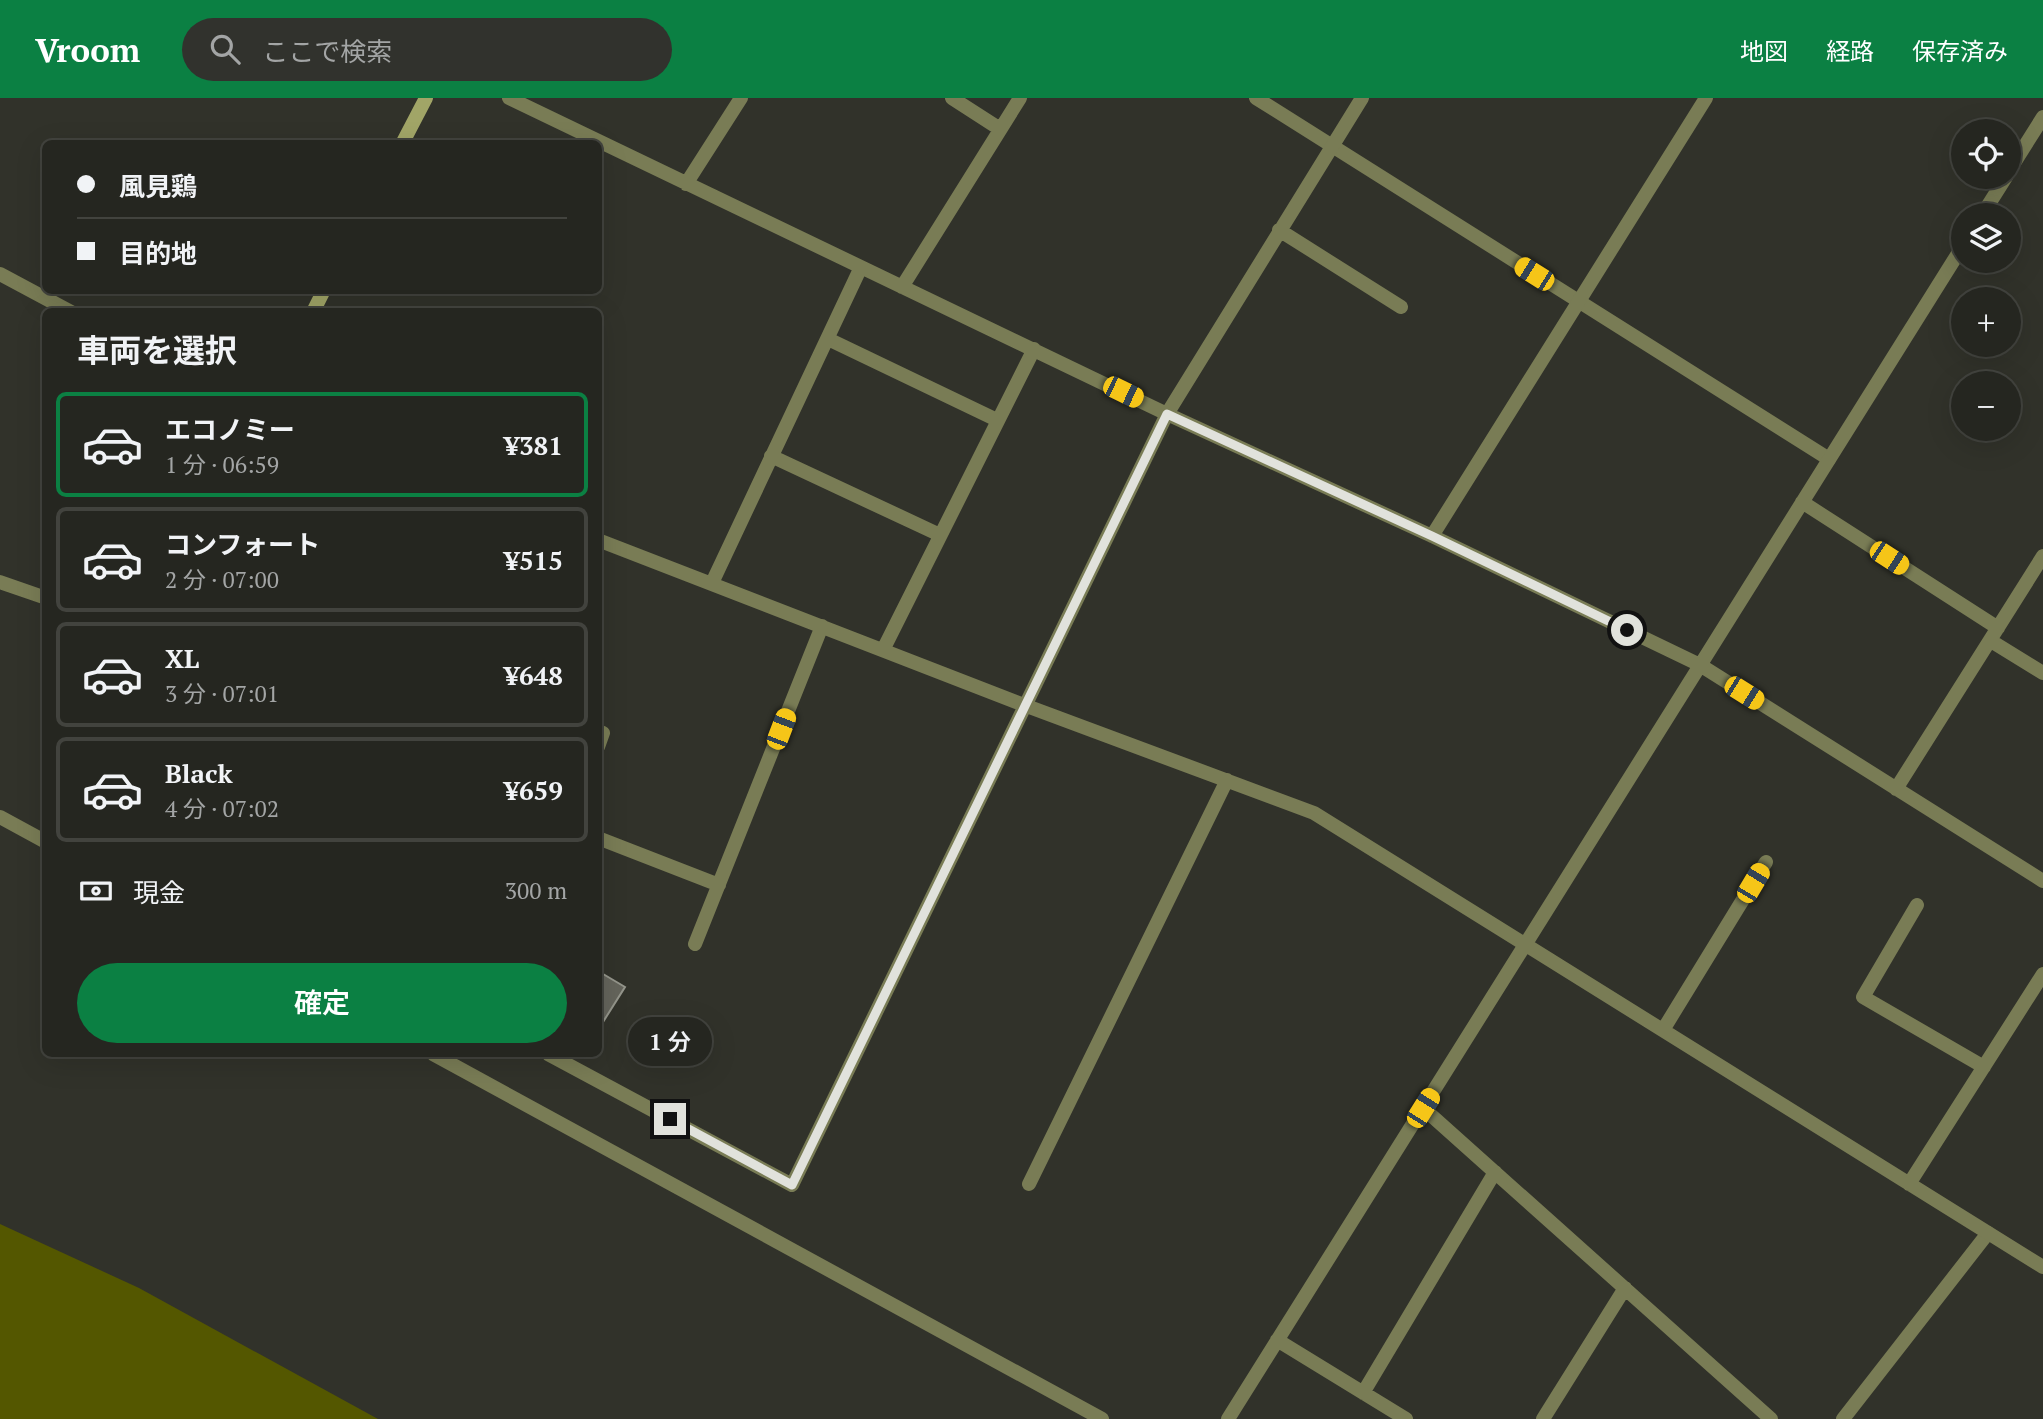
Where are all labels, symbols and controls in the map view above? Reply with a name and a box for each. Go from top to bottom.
search box [182,18,672,81]
text: Vroom [35,28,140,71]
icon: search [206,30,244,68]
text: ここで検索 [262,34,392,68]
text: 地図 [1740,35,1788,67]
text: 経路 [1826,35,1874,67]
text: 保存済み [1912,35,2008,67]
map controls [1951,119,2021,441]
button: locate [1951,119,2021,189]
text: 風見鶏 [119,169,197,203]
button: layers [1951,203,2021,273]
text: 目的地 [119,236,197,270]
car [1511,254,1558,294]
button: + [1951,287,2021,357]
text: 車両を選択 [77,329,237,371]
button: − [1951,371,2021,441]
car [1100,373,1147,411]
text: エコノミー [165,412,295,446]
icon: car [81,413,144,476]
text: ¥381 [504,428,563,462]
text: 1 分 · 06:59 [165,449,279,480]
text: コンフォート [165,527,320,561]
icon: car [81,528,144,591]
car [1866,538,1913,578]
text: ¥515 [504,543,563,577]
text: 2 分 · 07:00 [165,564,279,595]
route start [1611,614,1643,646]
text: XL [165,641,199,675]
icon: car [81,643,144,706]
text: ¥648 [504,658,563,692]
car [1721,673,1768,713]
text: 3 分 · 07:01 [165,678,279,709]
car [764,706,799,752]
text: Black [165,756,233,790]
icon: car [81,758,144,821]
text: ¥659 [504,773,563,807]
text: 4 分 · 07:02 [165,793,279,824]
car [1734,860,1773,906]
icon: cash [77,872,115,910]
text: 現金 [133,875,185,909]
text: 300 m [505,875,567,906]
button: 確定 [77,963,567,1043]
callout: 1 分 [628,1018,712,1066]
text: 1 分 [649,1026,691,1057]
car [1403,1085,1444,1131]
route end [654,1103,686,1135]

